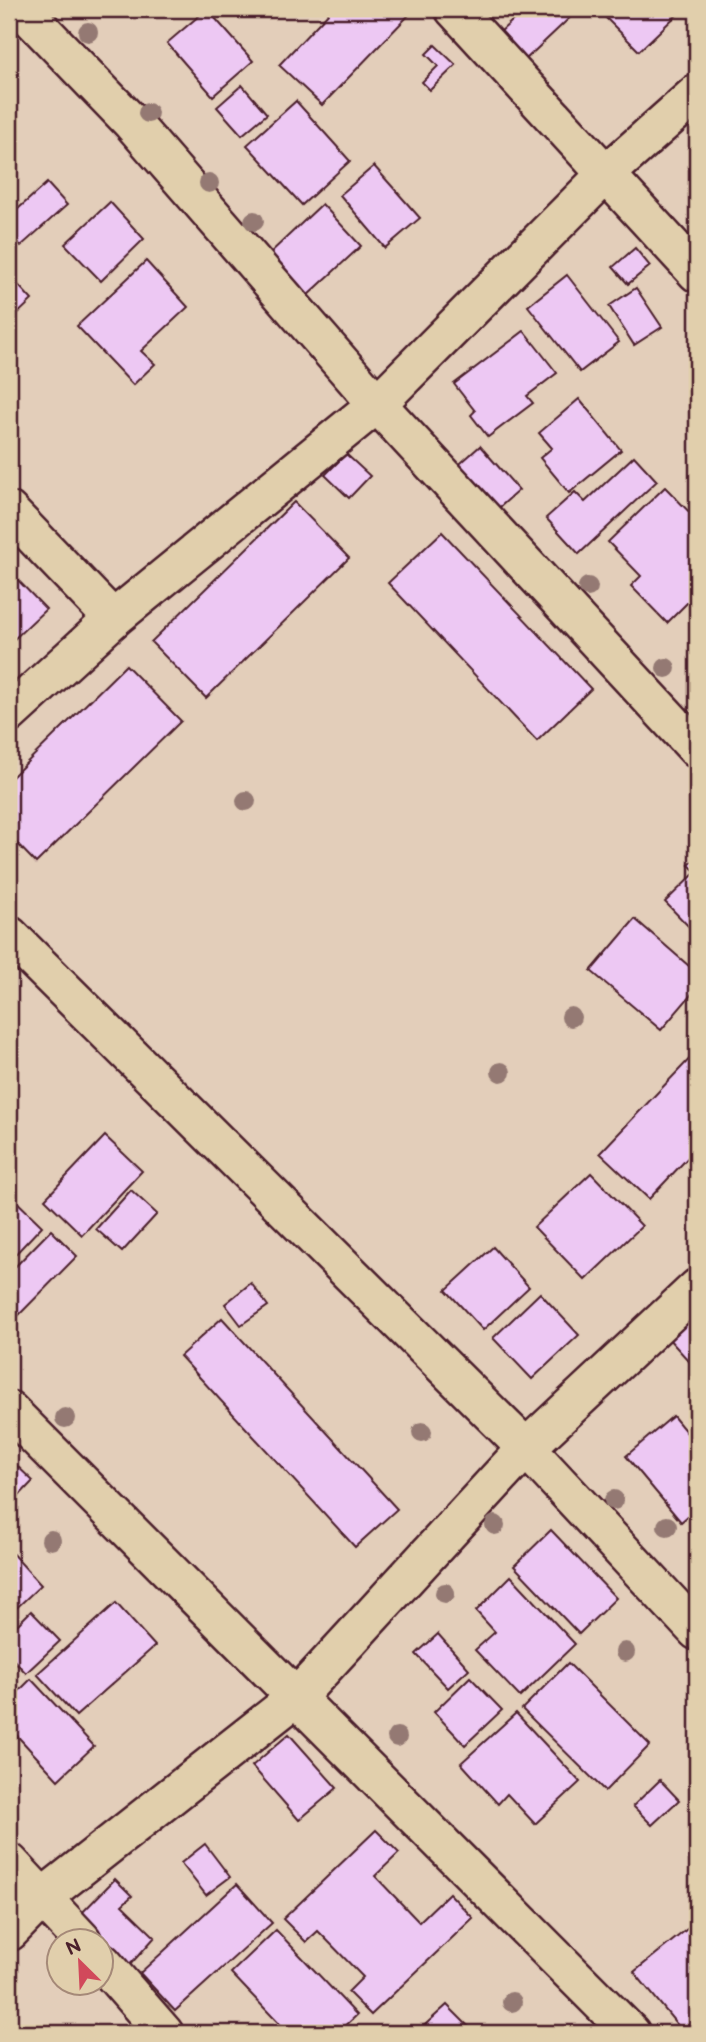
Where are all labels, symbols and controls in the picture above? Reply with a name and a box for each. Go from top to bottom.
north arrow [46,1926,116,1996]
text: N [62,1934,85,1961]

